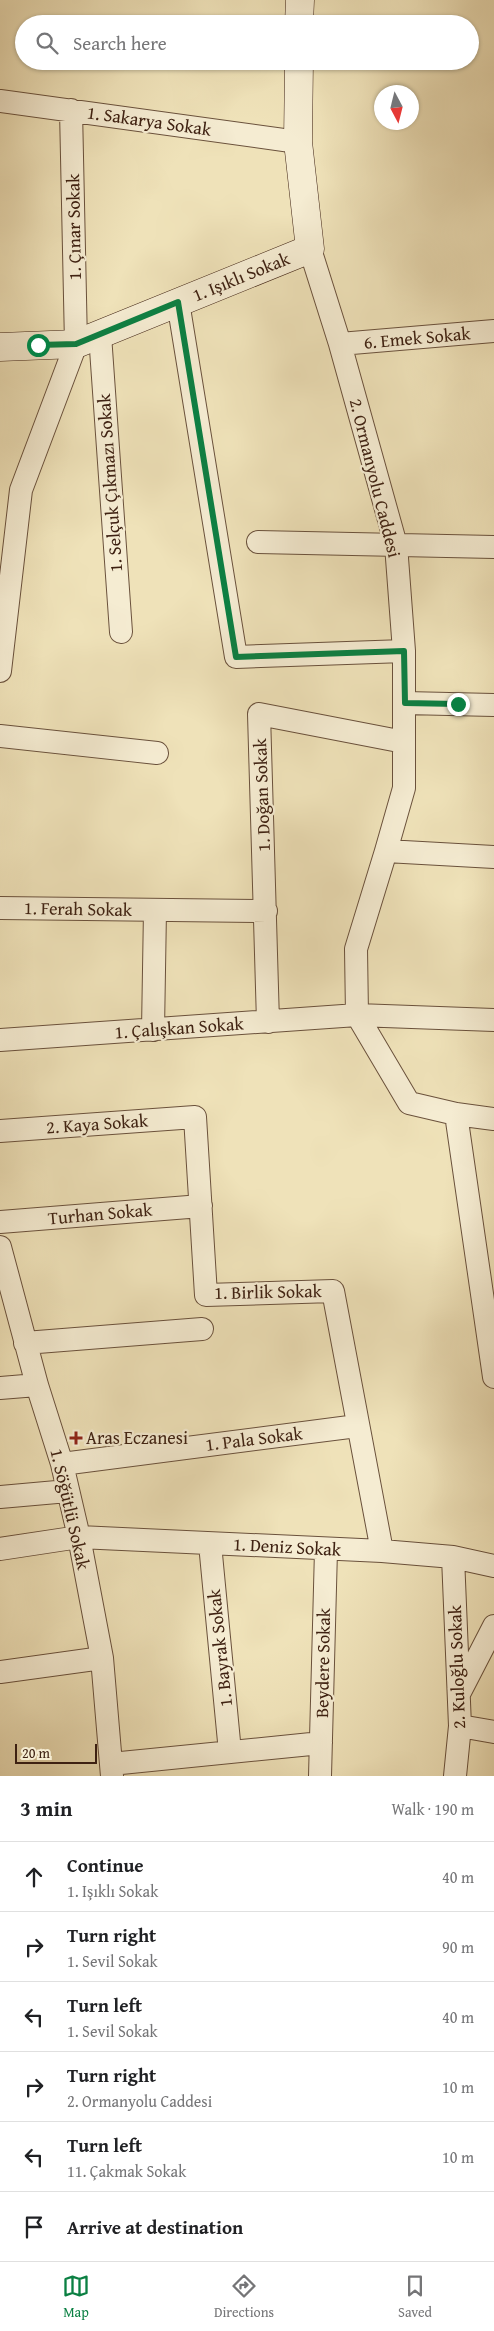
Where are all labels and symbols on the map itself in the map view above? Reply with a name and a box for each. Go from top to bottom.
north arrow [374,85,419,130]
street label: 1. Sakarya Sokak [85,98,214,143]
street label: 1. Çınar Sokak [59,173,88,281]
street label: 1. Işıklı Sokak [188,244,294,308]
street label: 6. Emek Sokak [362,319,472,356]
route start [27,334,50,357]
street label: 1. Selçuk Çıkmazı Sokak [90,392,129,573]
street label: 2. Ormanyolu Caddesi [343,395,408,560]
route end [447,693,470,716]
street label: 1. Doğan Sokak [246,737,277,852]
street label: 1. Ferah Sokak [24,894,133,923]
street label: 1. Çalışkan Sokak [114,1009,245,1045]
street label: 2. Kaya Sokak [45,1106,150,1141]
street label: Turhan Sokak [47,1195,154,1232]
street label: 1. Birlik Sokak [214,1277,323,1306]
street label: 1. Pala Sokak [204,1419,305,1458]
place label: Aras Eczanesi [86,1424,188,1451]
marker: Aras Eczanesi [70,1432,82,1444]
street label: 1. Söğütlü Sokak [43,1446,98,1573]
street label: 1. Deniz Sokak [232,1530,343,1563]
street label: 1. Bayrak Sokak [200,1587,239,1708]
street label: 2. Kuloğlu Sokak [441,1604,472,1730]
street label: Beydere Sokak [308,1607,337,1718]
scale bar [15,1741,98,1764]

